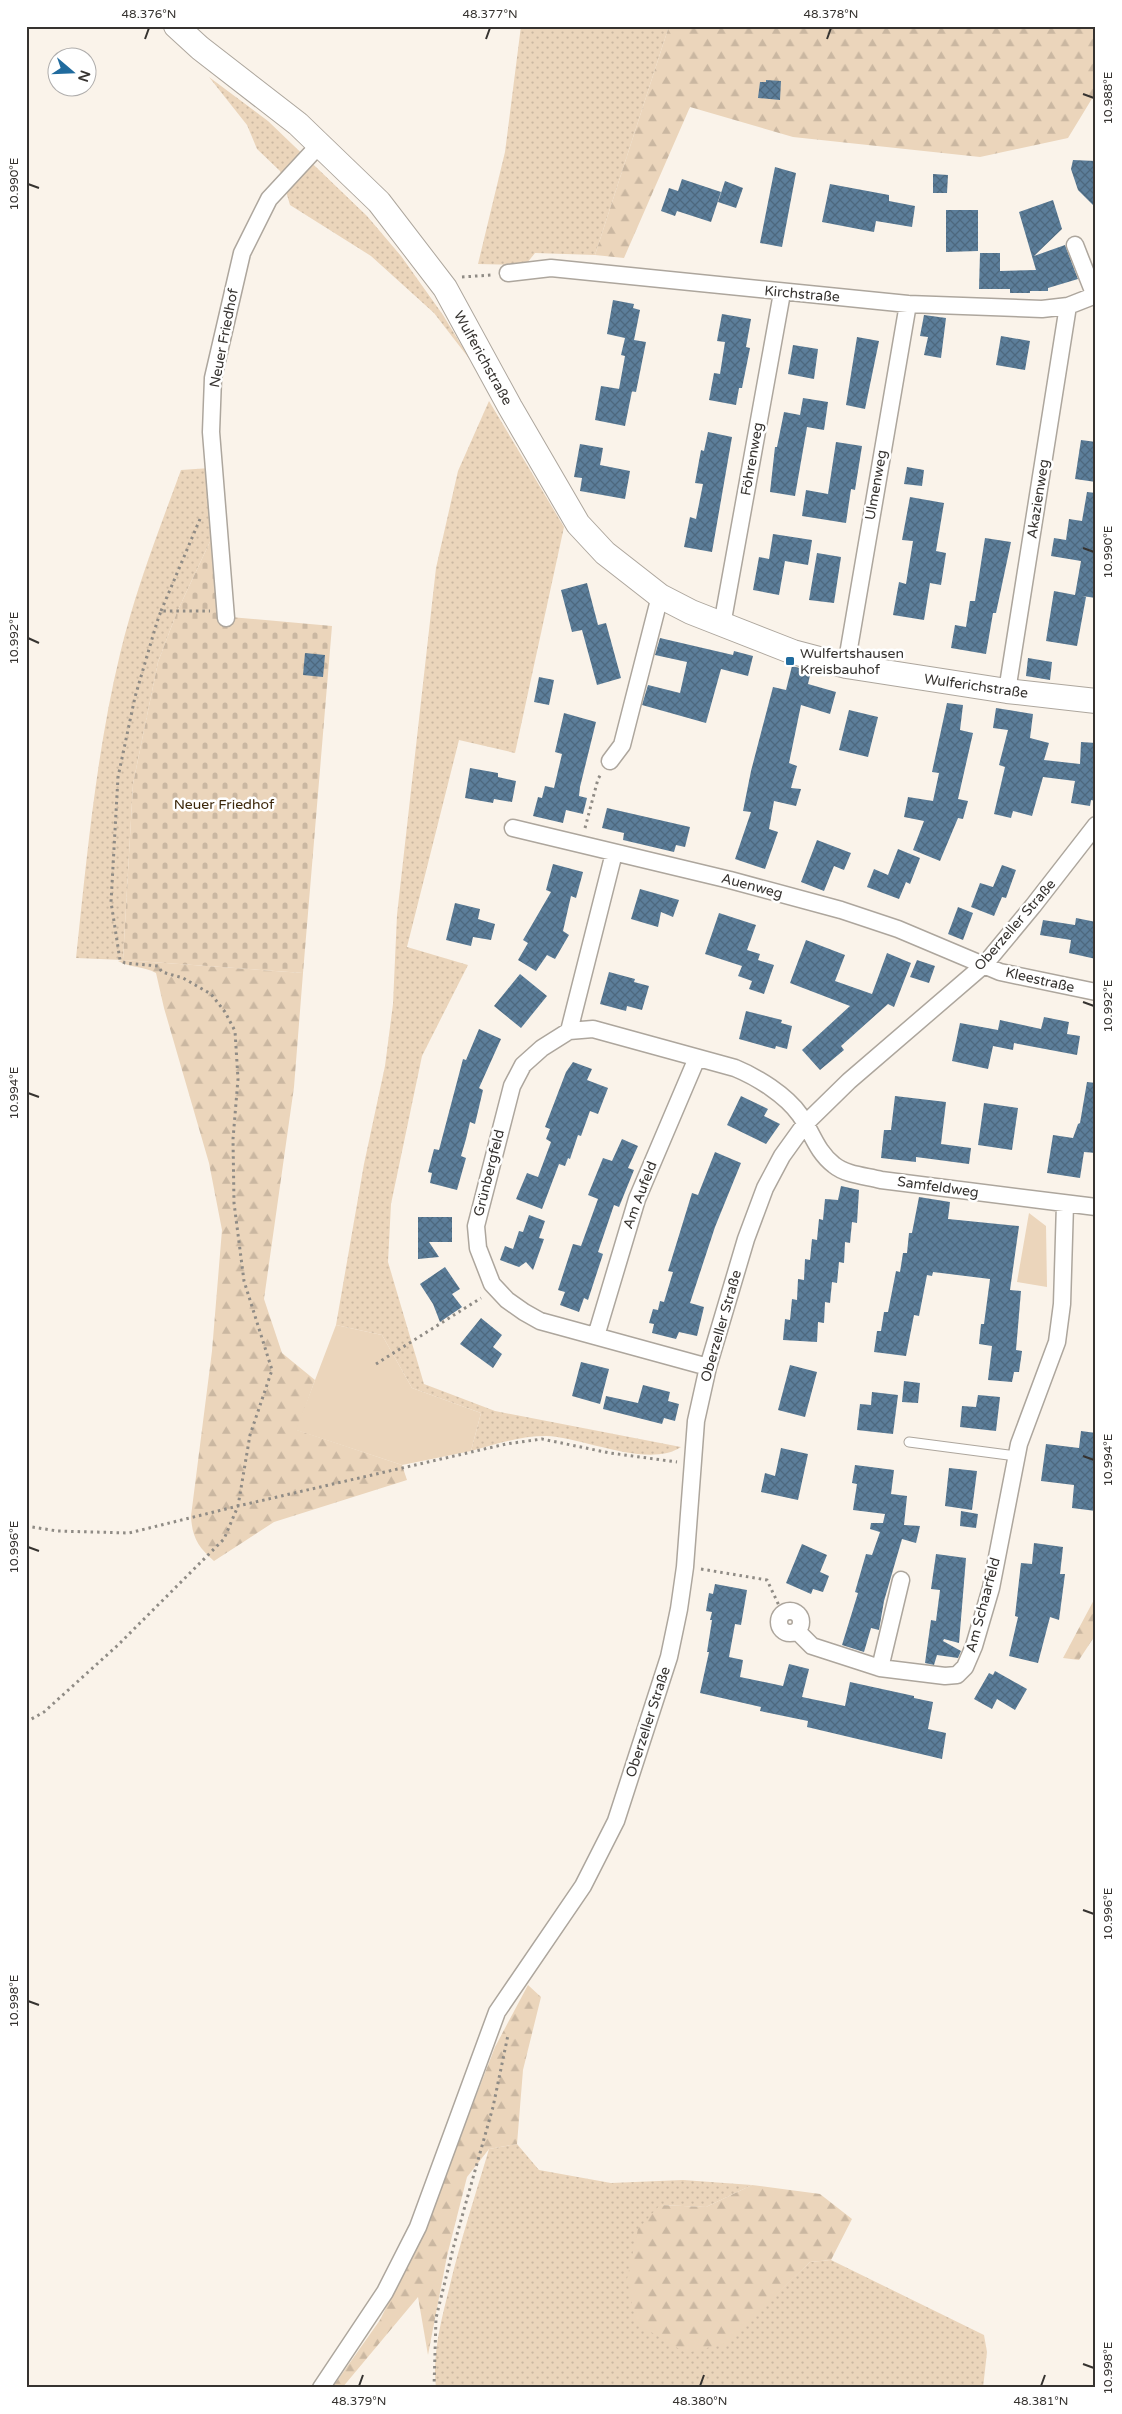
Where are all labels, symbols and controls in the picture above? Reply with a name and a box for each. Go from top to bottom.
text: 48.376°N [122,7,176,21]
text: 48.377°N [462,7,518,21]
text: 48.378°N [804,7,858,21]
north arrow [48,48,98,98]
text: N [74,68,94,84]
text: 10.988°E [1101,71,1115,125]
text: 10.990°E [7,157,21,211]
street label: Kirchstraße [764,282,841,306]
street label: Neuer Friedhof [206,286,242,389]
street label: Wulferichstraße [450,308,516,408]
street label: Föhrenweg [737,421,767,497]
street label: Ulmenweg [861,449,891,521]
street label: Akazienweg [1023,458,1053,540]
text: 10.990°E [1101,525,1115,579]
text: 10.992°E [7,611,21,665]
place label: Wulfertshausen Kreisbauhof [800,645,904,678]
marker: Wulfertshausen Kreisbauhof [784,655,796,667]
street label: Wulferichstraße [923,670,1029,702]
park label: Neuer Friedhof [174,796,275,813]
street label: Auenweg [719,870,785,902]
street label: Oberzeller Straße [971,876,1059,974]
street label: Kleestraße [1004,964,1076,996]
text: 10.992°E [1101,979,1115,1033]
text: 10.994°E [7,1066,21,1120]
street label: Grünbergfeld [470,1128,508,1218]
street label: Am Aufeld [619,1159,661,1231]
street label: Samfeldweg [896,1173,980,1201]
street label: Oberzeller Straße [697,1268,745,1384]
text: 10.994°E [1101,1433,1115,1487]
text: 10.996°E [7,1520,21,1573]
street label: Am Schaarfeld [962,1556,1004,1654]
street label: Oberzeller Straße [622,1664,674,1780]
text: 10.996°E [1101,1887,1115,1940]
text: 10.998°E [7,1974,21,2028]
text: 10.998°E [1101,2341,1115,2395]
text: 48.379°N [332,2394,386,2408]
text: 48.380°N [673,2394,727,2408]
text: 48.381°N [1014,2394,1068,2408]

